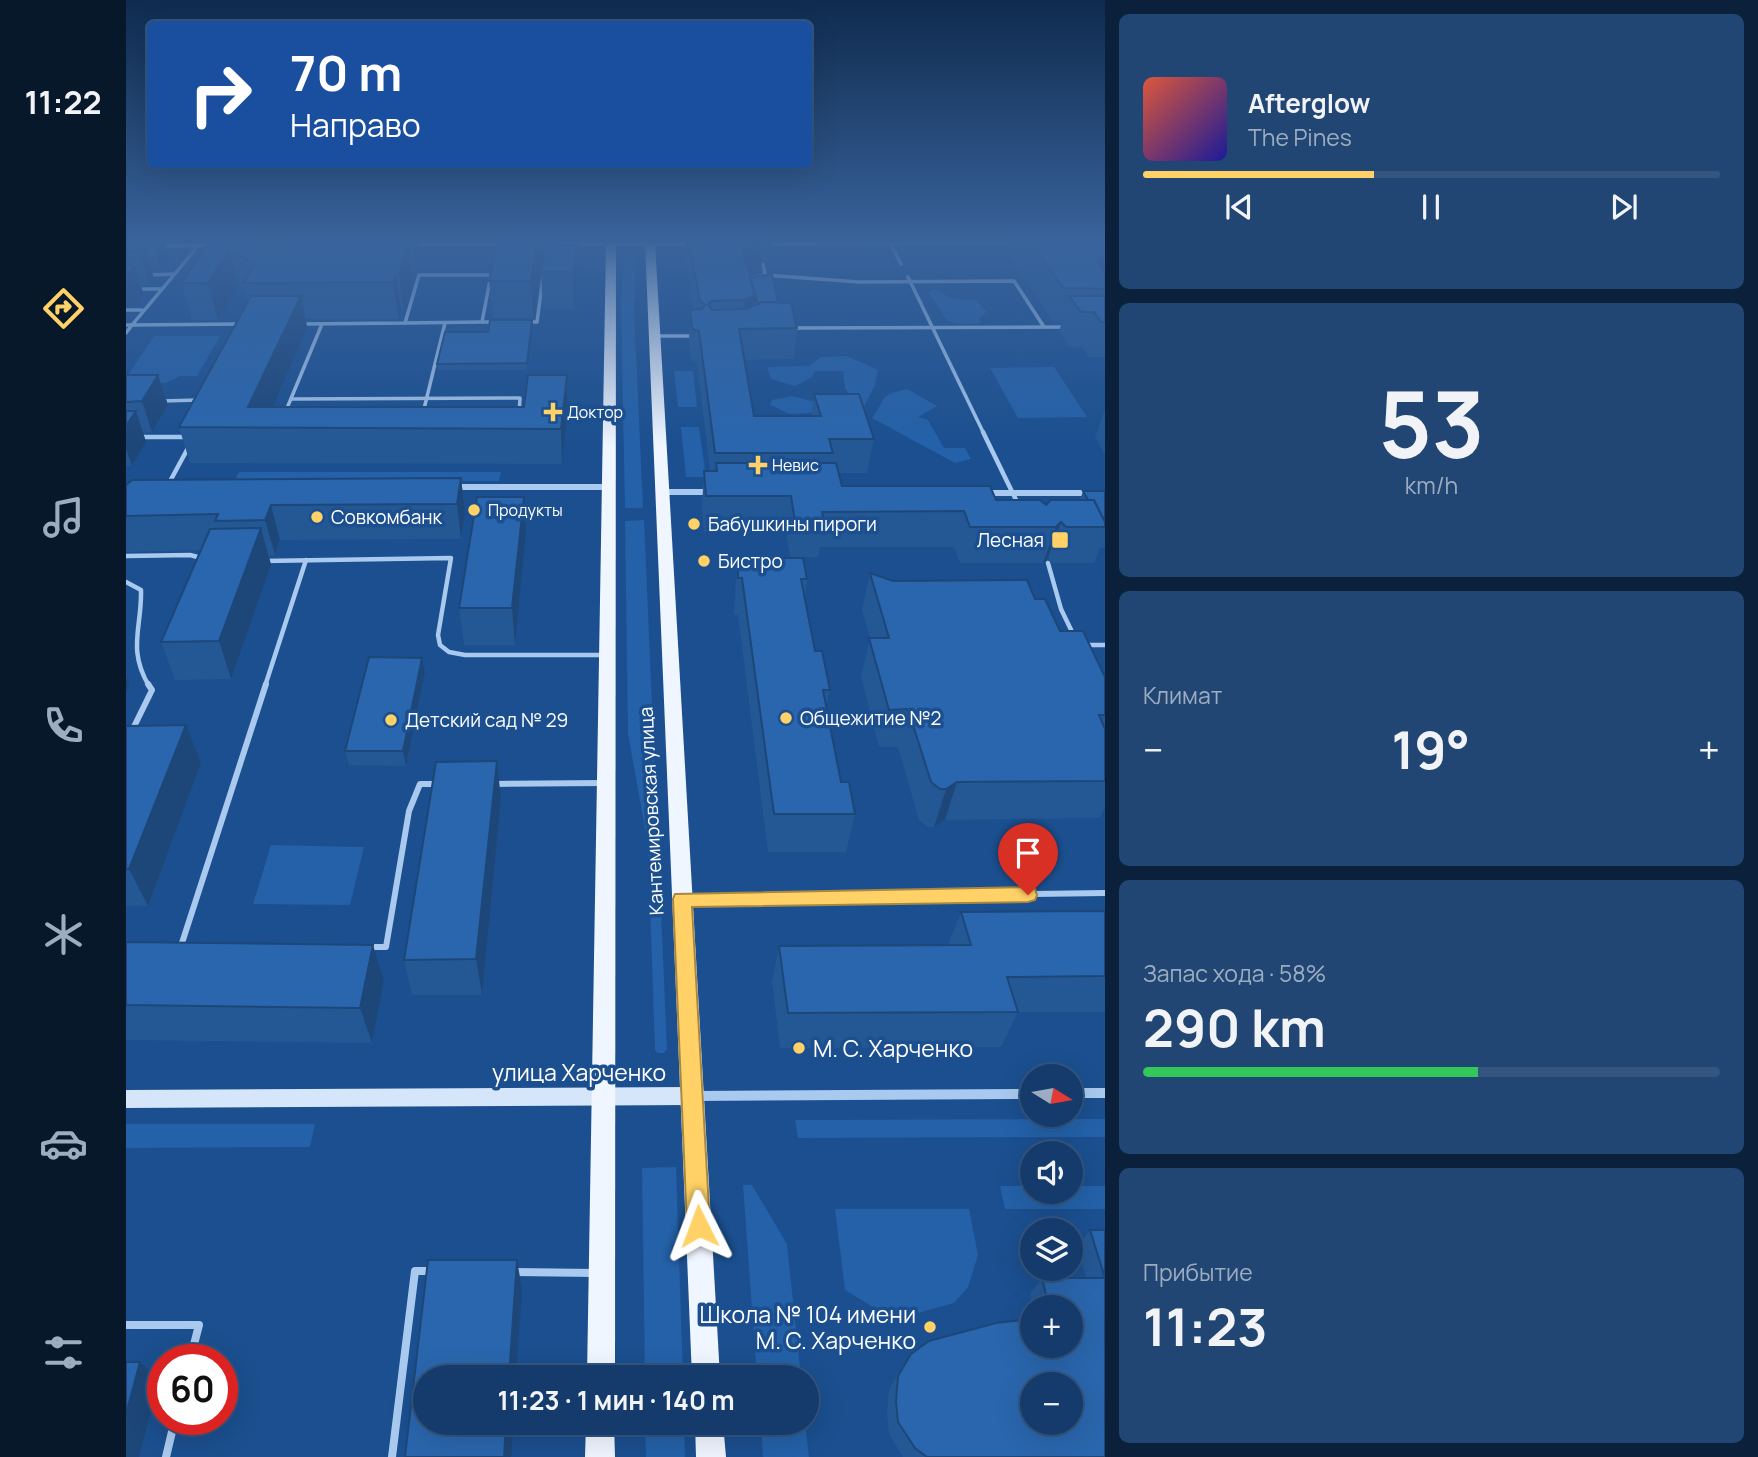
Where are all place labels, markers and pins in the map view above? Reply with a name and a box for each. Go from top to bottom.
place label: Доктор [567,401,623,423]
marker: Доктор [545,404,561,420]
place label: Невис [772,454,819,476]
marker: Невис [750,457,766,473]
place label: Продукты [488,499,563,521]
marker: Продукты [466,502,482,518]
place label: Совкомбанк [331,504,442,530]
marker: Совкомбанк [309,509,325,525]
place label: Бабушкины пироги [708,511,877,537]
marker: Бабушкины пироги [686,516,702,532]
place label: Лесная [977,527,1044,553]
marker: Лесная [1050,530,1070,550]
place label: Бистро [718,548,783,574]
marker: Бистро [696,553,712,569]
place label: Общежитие №2 [800,705,941,731]
place label: Детский сад № 29 [405,707,568,733]
marker: Общежитие №2 [778,710,794,726]
marker: Детский сад № 29 [383,712,399,728]
pin [998,823,1058,895]
place label: М. С. Харченко [813,1032,973,1064]
marker: М. С. Харченко [791,1040,807,1056]
place label: Школа № 104 имени М. С. Харченко [699,1298,916,1356]
marker: Школа № 104 имени М. С. Харченко [922,1319,938,1335]

